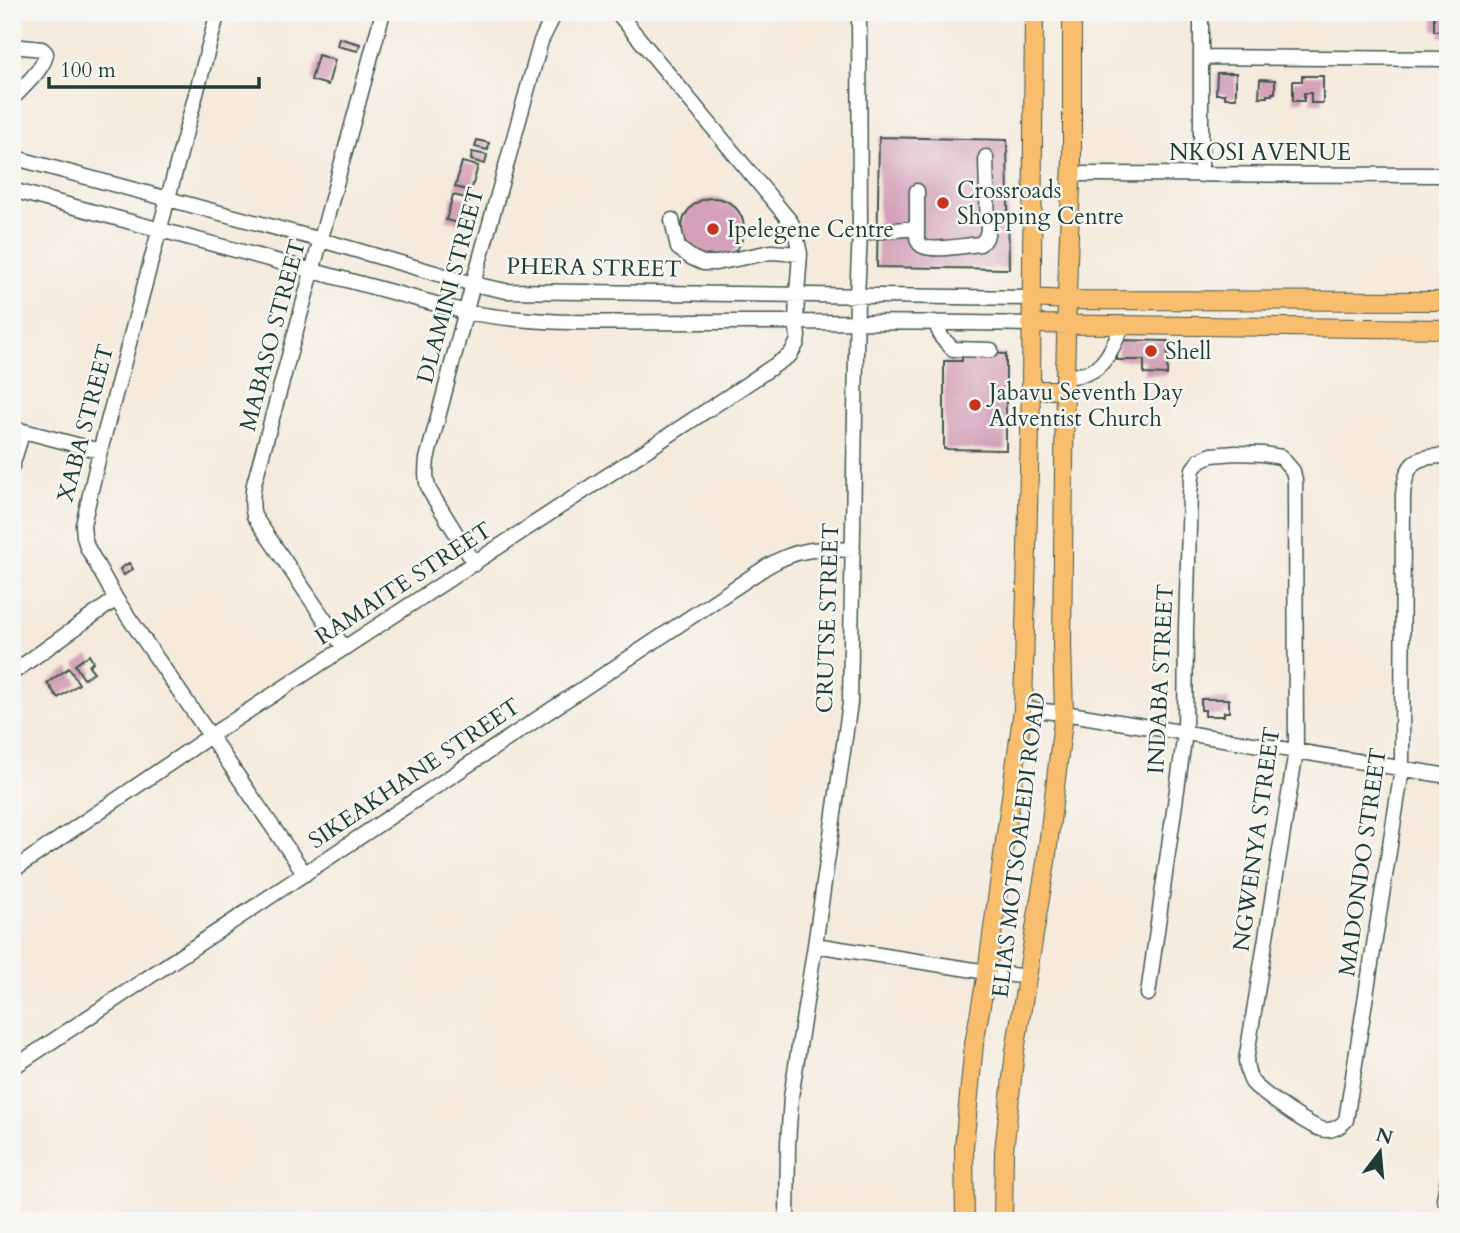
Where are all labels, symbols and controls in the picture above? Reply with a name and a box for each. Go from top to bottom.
scale bar [49,46,259,90]
text: 100 m [60,56,116,85]
street label: NKOSI AVENUE [1169,137,1351,168]
place label: Crossroads Shopping Centre [957,175,1124,232]
street label: DLAMINI STREET [409,184,492,387]
marker: Crossroads Shopping Centre [935,195,951,211]
place label: Ipelegene Centre [727,214,894,245]
marker: Ipelegene Centre [705,221,721,237]
street label: MABASO STREET [232,236,313,434]
street label: PHERA STREET [506,250,682,285]
place label: Shell [1165,336,1211,367]
street label: XABA STREET [50,341,121,505]
marker: Shell [1143,343,1159,359]
place label: Jabavu Seventh Day Adventist Church [986,377,1183,434]
marker: Jabavu Seventh Day Adventist Church [967,397,983,413]
street label: RAMAITE STREET [309,515,498,652]
street label: CRUTSE STREET [809,522,846,714]
street label: INDABA STREET [1140,583,1181,775]
street label: ELIAS MOTSOALEDI ROAD [984,690,1053,1000]
street label: SIKEAKHANE STREET [302,691,526,856]
street label: NGWENYA STREET [1225,725,1288,953]
street label: MADONDO STREET [1331,746,1394,978]
north arrow [1344,1118,1414,1188]
text: N [1373,1122,1396,1152]

